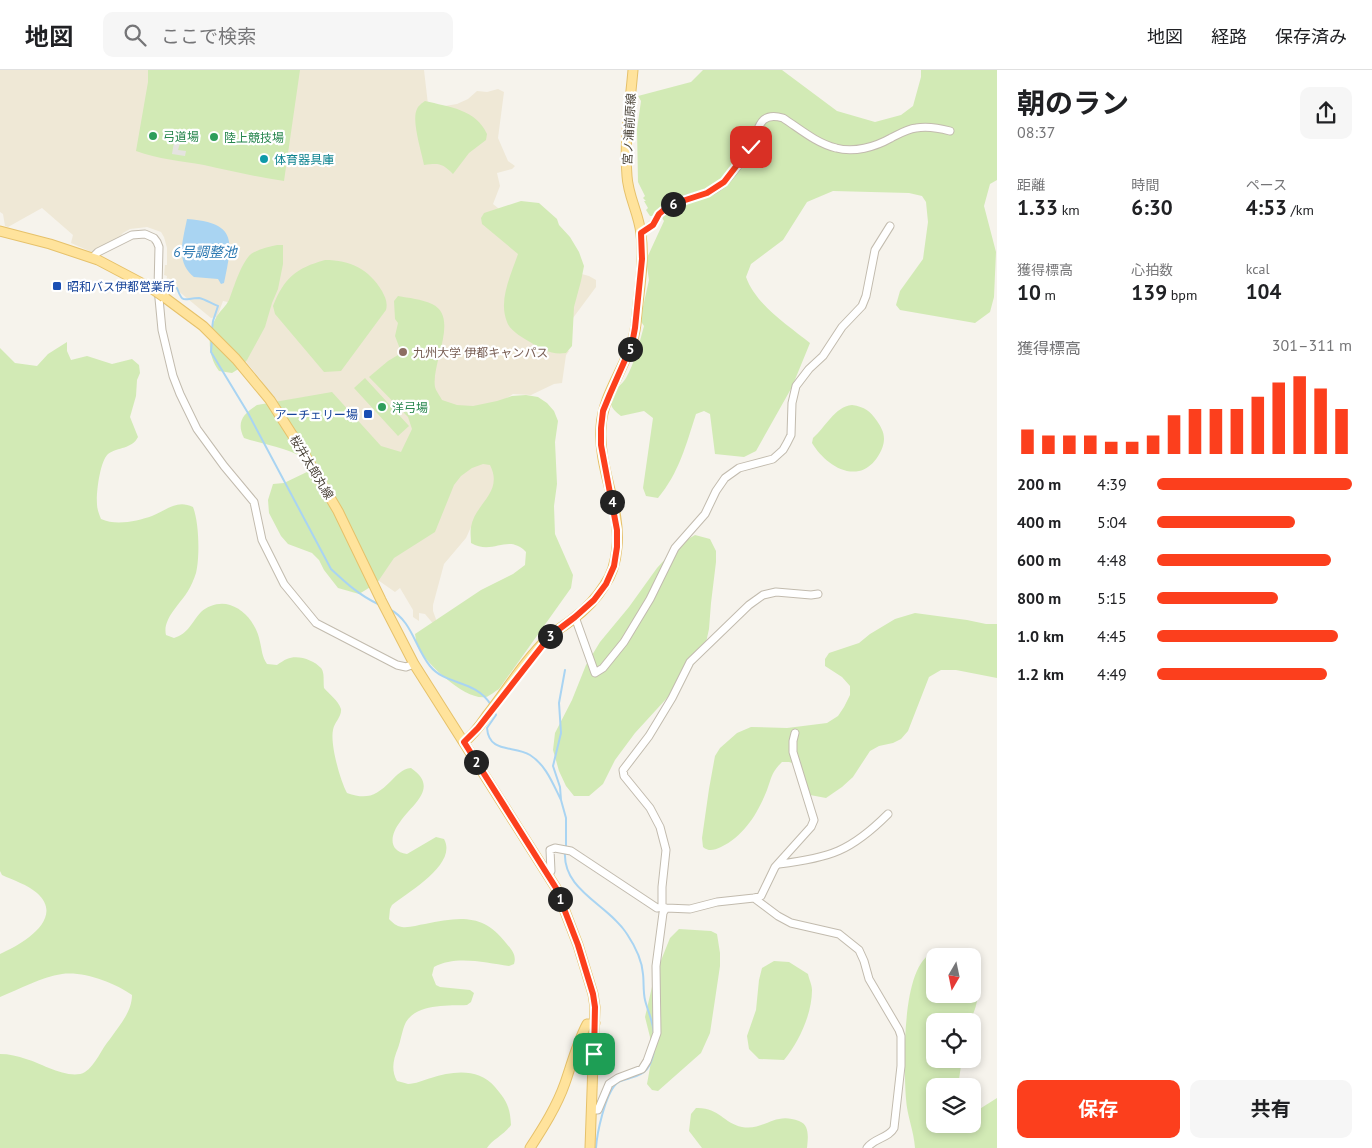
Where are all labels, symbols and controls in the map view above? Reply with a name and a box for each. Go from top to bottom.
search box [103,12,453,57]
text: 地図 [25,21,73,52]
icon: search [121,21,149,49]
text: ここで検索 [161,24,256,48]
text: 地図 [1147,25,1183,48]
text: 経路 [1211,25,1247,48]
text: 保存済み [1275,25,1347,48]
text: 朝のラン [1017,84,1129,121]
button: share [1300,87,1352,139]
street label: 宮ノ浦前原線 [620,93,638,165]
text: 08:37 [1017,122,1055,142]
pin [730,126,772,168]
place label: 弓道場 [163,129,199,144]
marker: 弓道場 [147,130,159,142]
place label: 陸上競技場 [224,130,284,145]
marker: 陸上競技場 [208,131,220,143]
icon: check [737,133,765,161]
place label: 体育器具庫 [274,152,334,167]
marker: 体育器具庫 [258,153,270,165]
text: 距離 [1017,176,1045,194]
text: 時間 [1131,176,1159,194]
text: ペース [1246,176,1287,194]
pin: 6 [660,192,686,216]
text: 1.33 [1017,194,1058,221]
text: 6:30 [1131,194,1173,221]
text: 4:53 [1246,194,1287,221]
text: 6 [670,195,677,213]
text: km [1058,201,1080,219]
text: /km [1287,201,1314,219]
water label: 6号調整池 [173,243,239,261]
text: kcal [1246,260,1270,278]
text: 獲得標高 [1017,261,1073,279]
text: 心拍数 [1131,261,1173,279]
text: 104 [1246,278,1281,305]
place label: 昭和バス伊都営業所 [67,279,175,294]
text: 10 [1017,279,1041,306]
text: 139 [1131,279,1167,306]
marker: 昭和バス伊都営業所 [51,280,63,292]
text: m [1041,286,1056,304]
text: bpm [1167,286,1197,304]
text: 301–311 m [1272,335,1352,355]
pin: 5 [618,336,642,362]
text: 獲得標高 [1017,338,1081,358]
text: 5 [627,340,634,358]
place label: 九州大学 伊都キャンパス [413,345,548,360]
marker: 九州大学 伊都キャンパス [397,346,409,358]
place label: 洋弓場 [392,400,428,415]
marker: 洋弓場 [376,401,388,413]
place label: アーチェリー場 [275,407,358,422]
marker: アーチェリー場 [362,408,374,420]
street label: 桜井太郎丸線 [287,432,337,502]
text: 200 m [1017,474,1061,494]
text: 4:39 [1097,474,1127,494]
pin: 4 [600,490,624,514]
text: 4 [609,493,616,511]
text: 400 m [1017,512,1061,532]
text: 5:04 [1097,512,1127,532]
text: 600 m [1017,550,1061,570]
text: 4:48 [1097,550,1127,570]
text: 800 m [1017,588,1061,608]
text: 5:15 [1097,588,1127,608]
pin: 3 [538,624,562,648]
text: 1.0 km [1017,626,1064,646]
text: 4:45 [1097,626,1127,646]
text: 3 [547,627,554,645]
text: 1.2 km [1017,664,1064,684]
text: 4:49 [1097,664,1127,684]
pin: 2 [464,750,488,774]
text: 2 [473,753,480,771]
pin: 1 [548,886,572,912]
text: 1 [557,890,564,908]
north arrow [926,948,981,1002]
map controls [926,948,981,1133]
button: locate [926,1013,981,1068]
pin [573,1033,615,1075]
icon: arrive [580,1040,608,1068]
button: layers [926,1078,981,1133]
button: 保存 [1017,1080,1180,1138]
button: 共有 [1190,1080,1352,1138]

